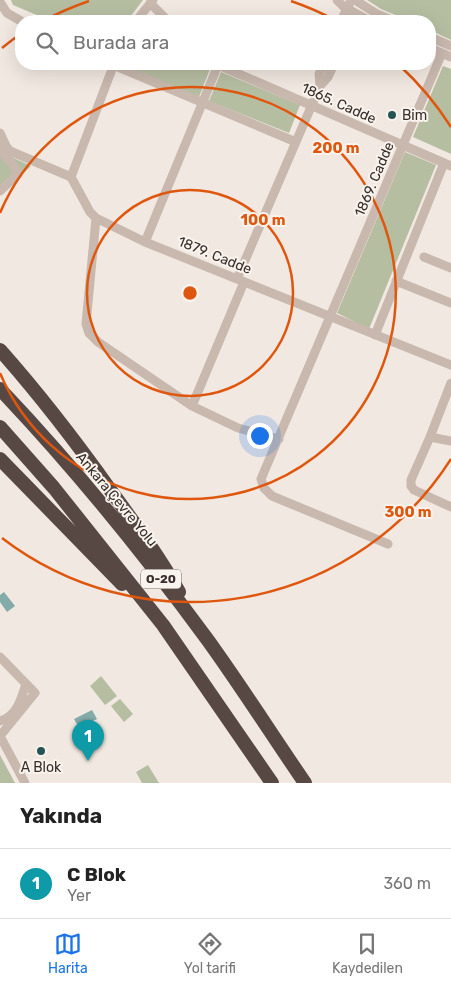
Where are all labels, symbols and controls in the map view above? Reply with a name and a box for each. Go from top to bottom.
search box [15,15,436,70]
icon: search [33,29,61,57]
text: Burada ara [73,31,169,54]
street label: 1865. Cadde [299,79,379,128]
place label: Bim [402,107,427,124]
marker: Bim [386,109,398,121]
text: 200 m [312,139,360,157]
street label: 1869. Cadde [351,139,398,219]
text: 100 m [241,211,285,229]
street label: 1879. Cadde [175,233,254,278]
centre of rings [181,284,199,302]
your location [247,423,273,449]
street label: Ankara Çevre Yolu [72,449,161,550]
text: 300 m [384,503,432,521]
road number: O-20 [141,570,181,588]
pin: 1 [72,720,104,761]
marker: A Blok [35,745,47,757]
place label: A Blok [21,759,62,776]
text: Yakında [20,803,102,828]
text: C Blok [67,863,126,886]
text: 1 [32,874,40,893]
text: 360 m [383,874,431,893]
text: Yer [67,886,91,905]
tab: Harita [48,930,88,977]
tab: Yol tarifi [184,930,236,977]
tab: Kaydedilen [332,930,403,977]

